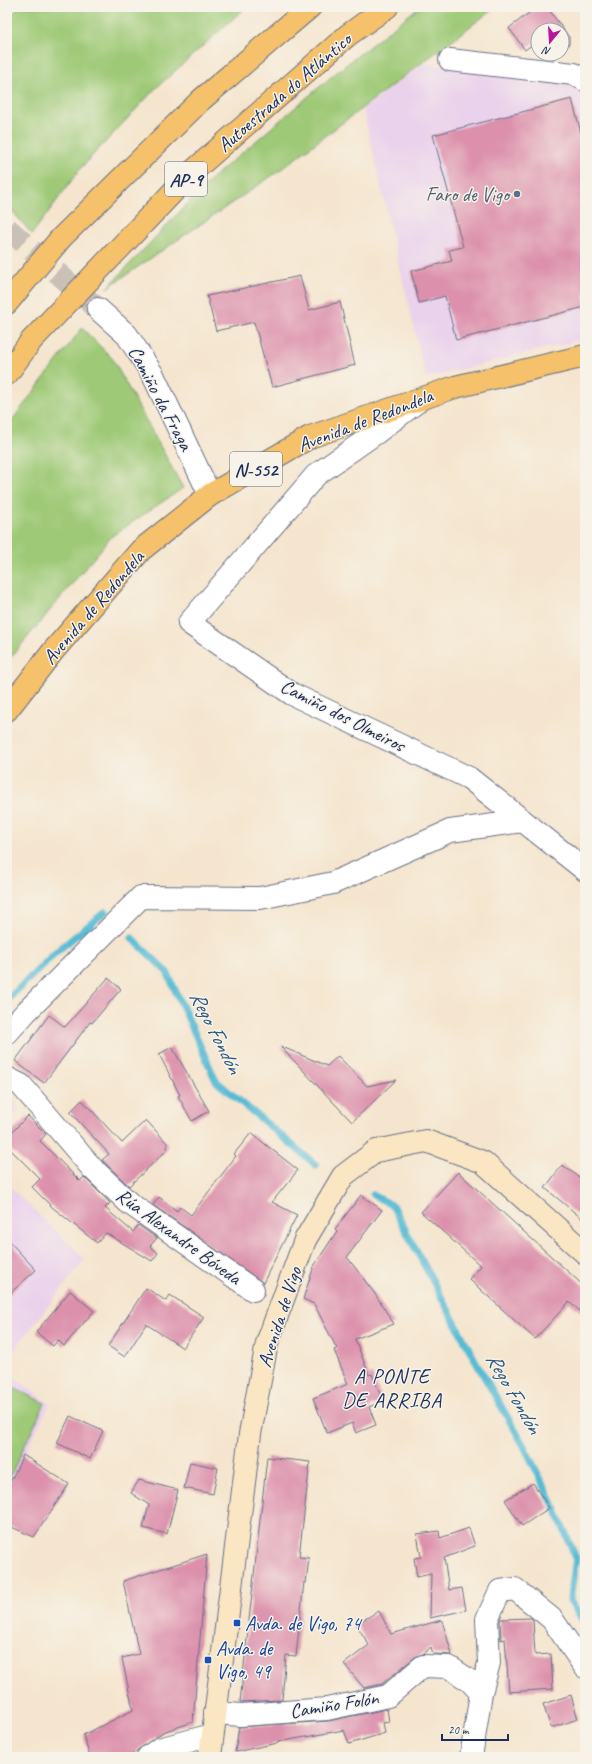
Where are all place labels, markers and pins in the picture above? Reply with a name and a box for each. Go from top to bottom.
place label: Faro de Vigo [426,182,511,207]
marker: Faro de Vigo [512,189,522,199]
place label: Avda. de Vigo, 74 [245,1611,363,1636]
marker: Avda. de Vigo, 74 [232,1618,242,1628]
place label: Avda. de Vigo, 49 [216,1636,274,1684]
marker: Avda. de Vigo, 49 [203,1655,213,1665]

